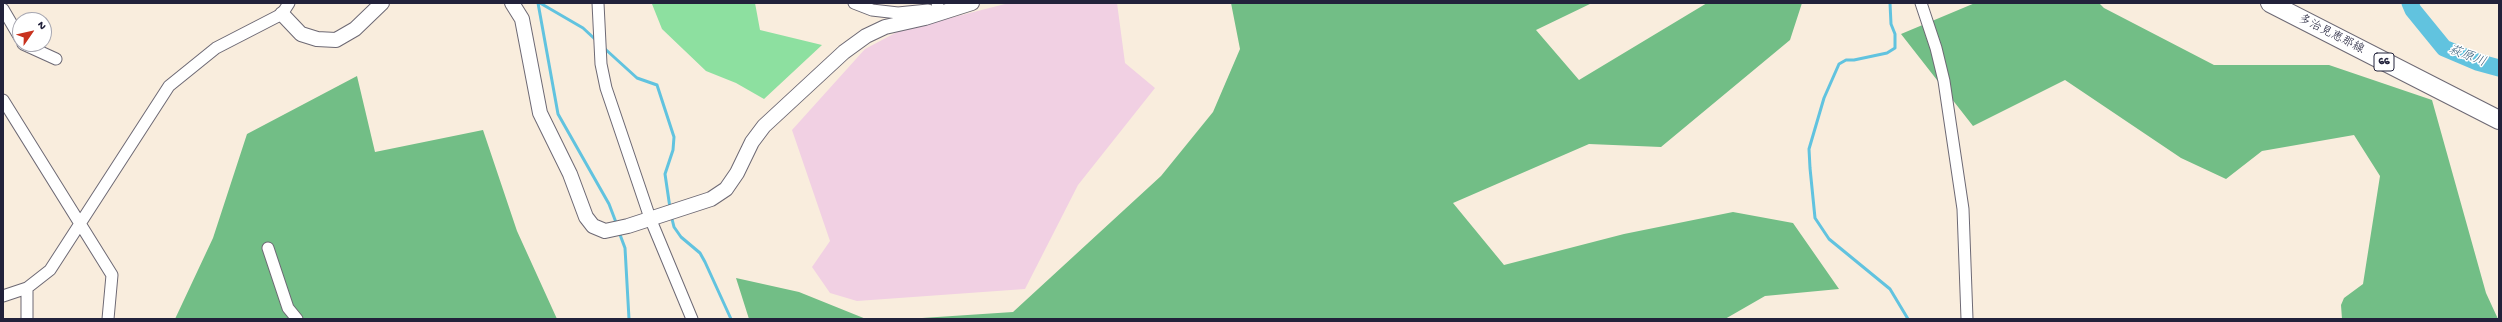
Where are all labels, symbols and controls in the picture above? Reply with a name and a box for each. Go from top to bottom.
north arrow [12,12,52,52]
street label: 多治見恵那線 [2296,12,2366,58]
text: N [34,20,48,32]
water label: 萩原川 [2446,43,2488,71]
road number: 66 [2374,53,2394,71]

